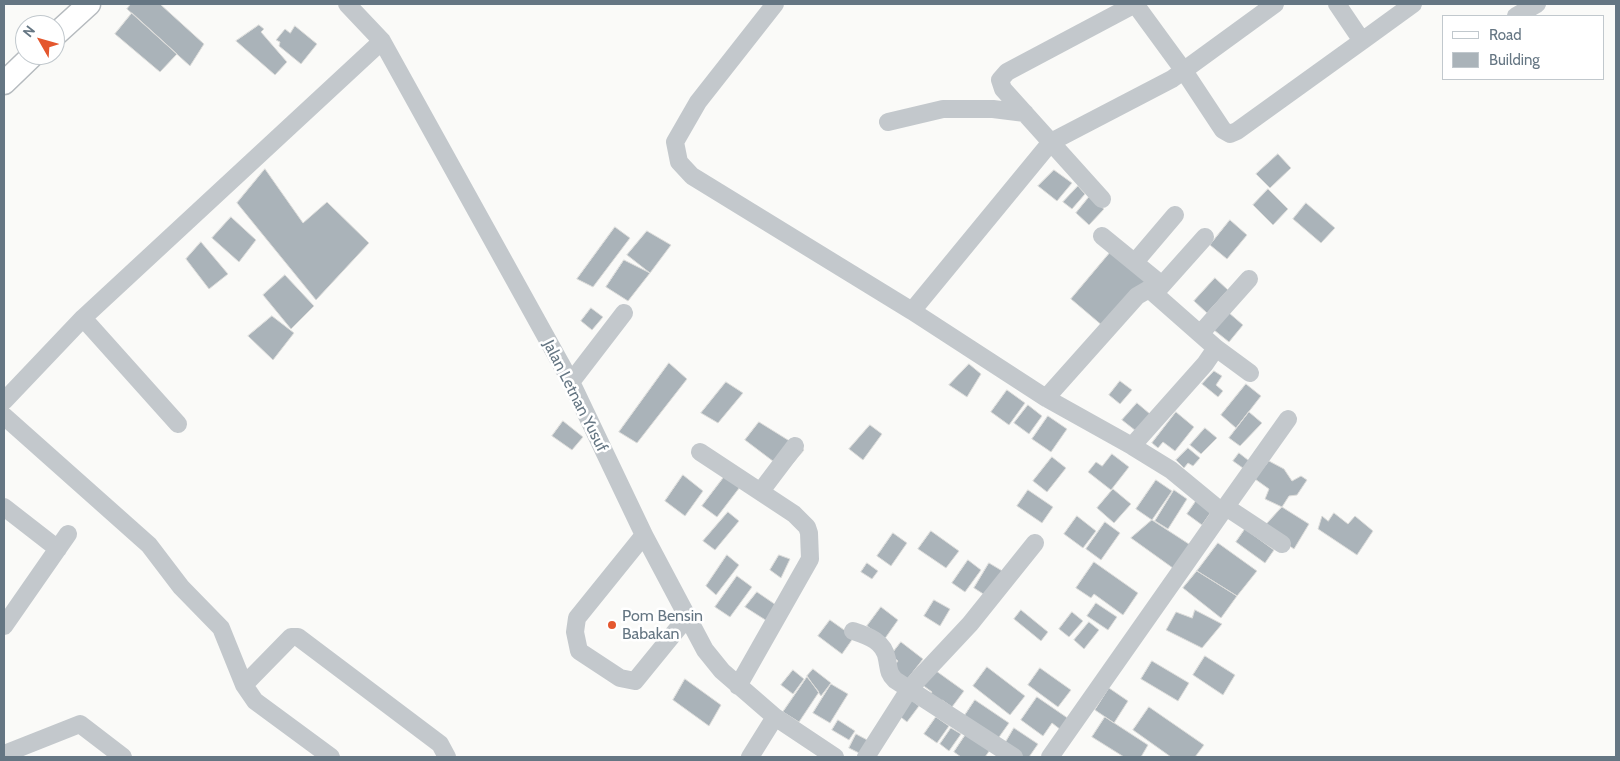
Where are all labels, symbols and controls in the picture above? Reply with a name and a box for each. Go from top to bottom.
north arrow [15,15,65,65]
legend [1442,15,1605,80]
text: N [19,22,39,41]
text: Road [1489,26,1522,44]
text: Building [1489,51,1540,69]
street label: Jalan Letnan Yusuf [539,337,611,455]
place label: Pom Bensin Babakan [622,606,703,644]
marker: Pom Bensin Babakan [606,619,618,631]

